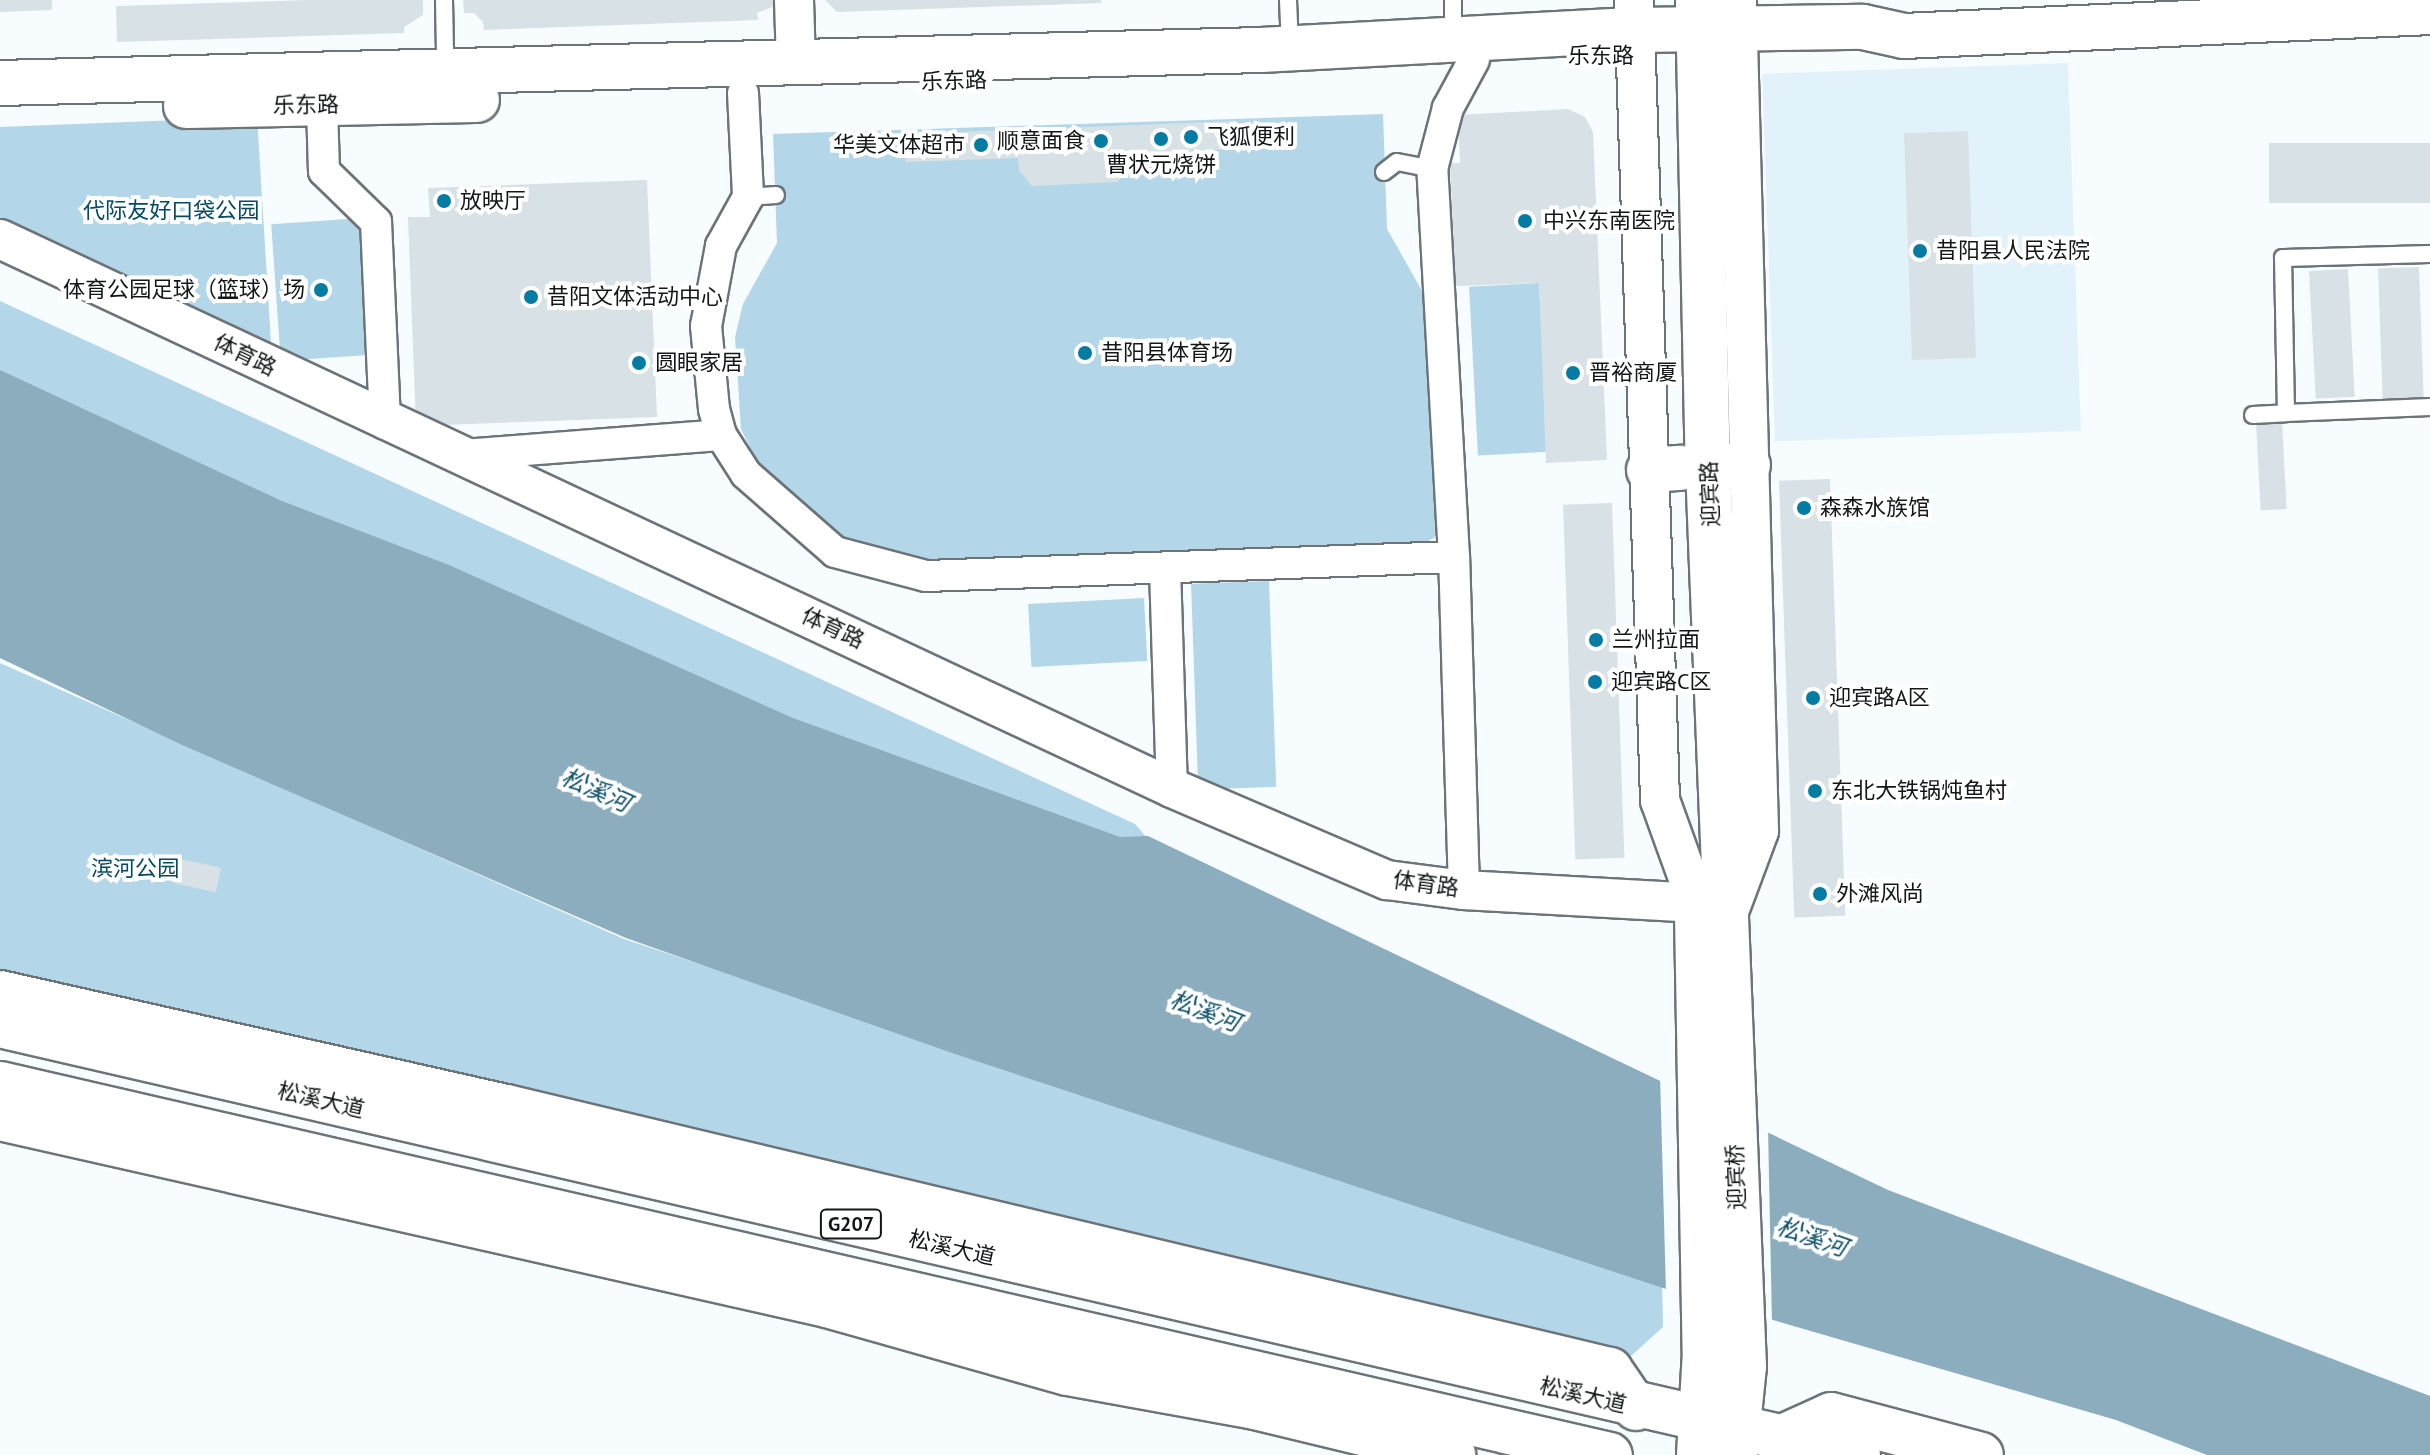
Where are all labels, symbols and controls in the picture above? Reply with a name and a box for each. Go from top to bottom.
street label: 乐东路 [1568,43,1634,69]
street label: 乐东路 [921,67,987,95]
street label: 乐东路 [273,91,339,119]
place label: 飞狐便利 [1207,124,1295,150]
place label: 顺意面食 [997,128,1085,154]
marker: 飞狐便利 [1182,128,1200,146]
marker: 曹状元烧饼 [1152,130,1170,148]
place label: 华美文体超市 [833,132,965,158]
marker: 顺意面食 [1092,132,1110,150]
marker: 华美文体超市 [972,136,990,154]
place label: 曹状元烧饼 [1106,152,1216,178]
place label: 放映厅 [460,188,526,214]
marker: 放映厅 [435,192,453,210]
park label: 代际友好口袋公园 [83,198,259,224]
place label: 中兴东南医院 [1543,208,1675,234]
marker: 中兴东南医院 [1514,210,1536,232]
place label: 昔阳县人民法院 [1936,238,2090,264]
marker: 昔阳县人民法院 [1911,242,1929,260]
place label: 体育公园足球（篮球）场 [63,277,305,303]
marker: 体育公园足球（篮球）场 [312,281,330,299]
place label: 昔阳文体活动中心 [547,284,723,310]
marker: 昔阳文体活动中心 [522,288,540,306]
street label: 体育路 [210,329,280,381]
place label: 昔阳县体育场 [1101,340,1233,366]
marker: 昔阳县体育场 [1076,344,1094,362]
place label: 圆眼家居 [655,350,743,376]
marker: 圆眼家居 [630,354,648,372]
place label: 晋裕商厦 [1589,360,1677,386]
marker: 晋裕商厦 [1564,364,1582,382]
street label: 迎宾路 [1696,461,1724,527]
place label: 森森水族馆 [1820,495,1930,521]
marker: 森森水族馆 [1795,499,1813,517]
street label: 体育路 [798,602,868,654]
place label: 兰州拉面 [1612,627,1700,653]
marker: 兰州拉面 [1587,631,1605,649]
place label: 迎宾路C区 [1611,669,1712,695]
marker: 迎宾路C区 [1586,673,1604,691]
place label: 迎宾路A区 [1829,685,1930,711]
marker: 迎宾路A区 [1804,689,1822,707]
water label: 松溪河 [557,762,635,818]
place label: 东北大铁锅炖鱼村 [1831,778,2007,804]
marker: 东北大铁锅炖鱼村 [1806,782,1824,800]
park label: 滨河公园 [91,856,179,882]
street label: 体育路 [1391,866,1461,902]
place label: 外滩风尚 [1836,881,1924,907]
marker: 外滩风尚 [1811,885,1829,903]
water label: 松溪河 [1166,985,1244,1037]
street label: 松溪大道 [275,1077,367,1123]
street label: 迎宾桥 [1722,1144,1750,1210]
road number: G207 [819,1208,883,1240]
water label: 松溪河 [1773,1212,1851,1262]
street label: 松溪大道 [906,1225,998,1271]
street label: 松溪大道 [1537,1372,1629,1418]

